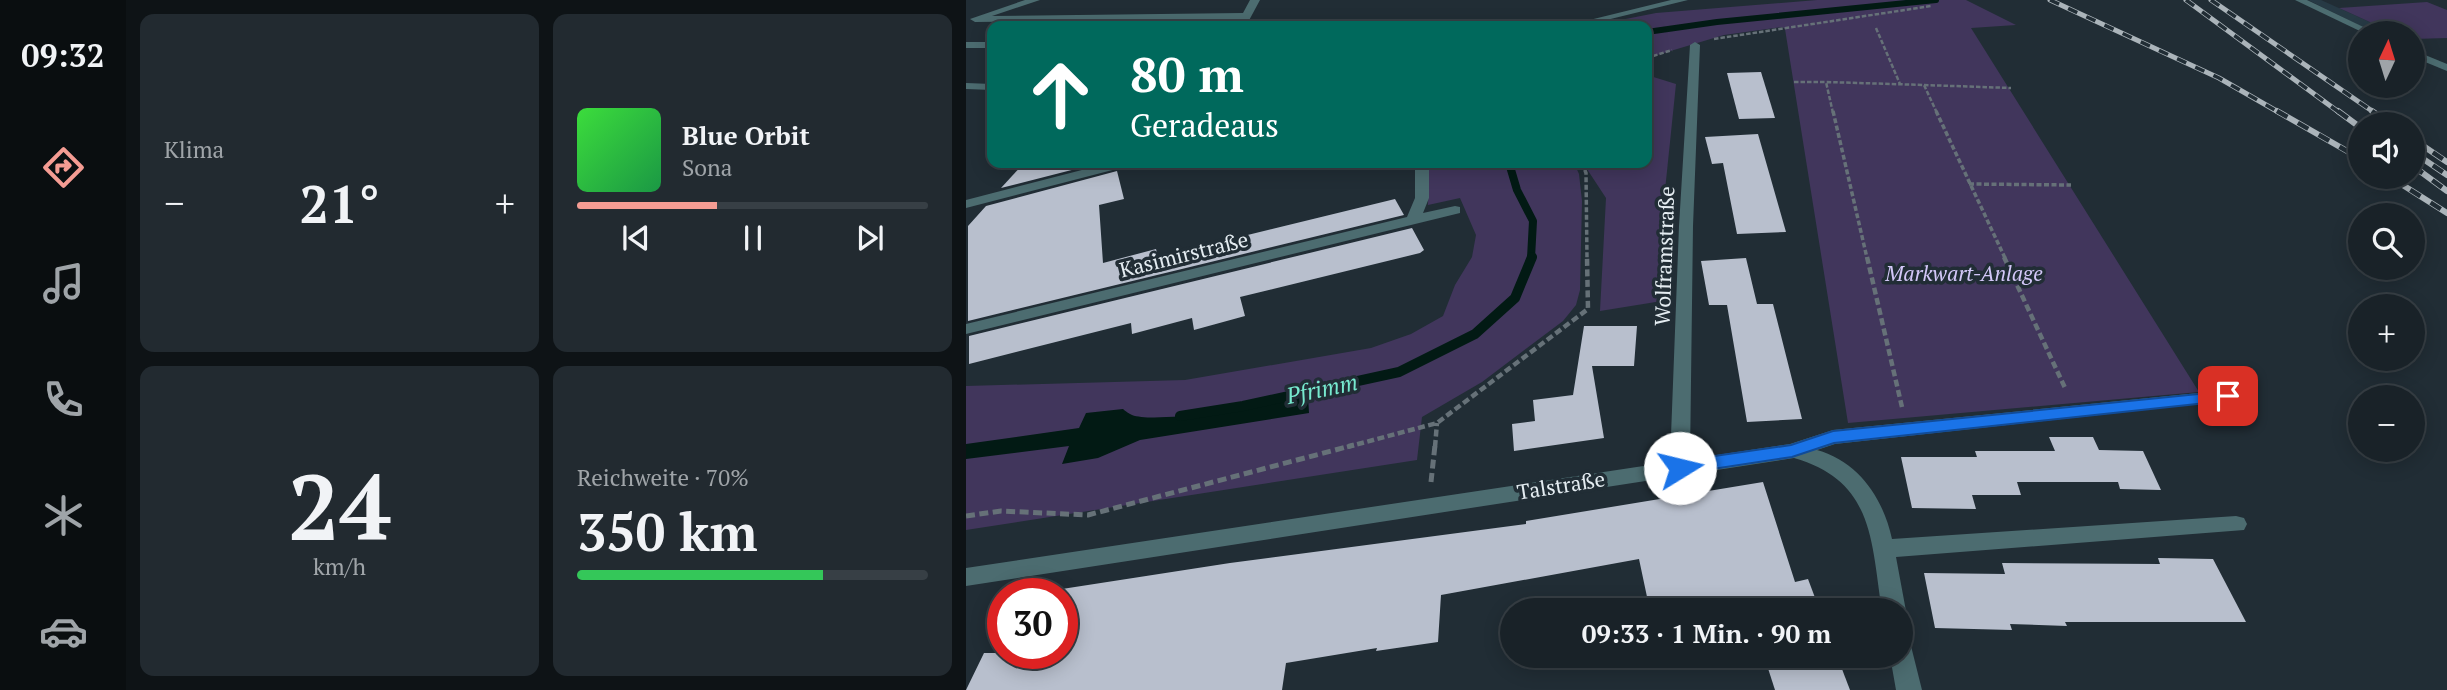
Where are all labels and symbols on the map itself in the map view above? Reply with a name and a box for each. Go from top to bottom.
north arrow [2348,21,2426,98]
street label: Wolframstraße [1648,186,1680,326]
street label: Kasimirstraße [1117,225,1251,284]
park label: Markwart-Anlage [1884,259,2043,287]
water label: Pfrimm [1282,366,1360,411]
pin [2198,366,2258,426]
position arrow [1643,431,1717,505]
street label: Talstraße [1515,464,1607,506]
speed limit sign: 30 [987,578,1078,669]

